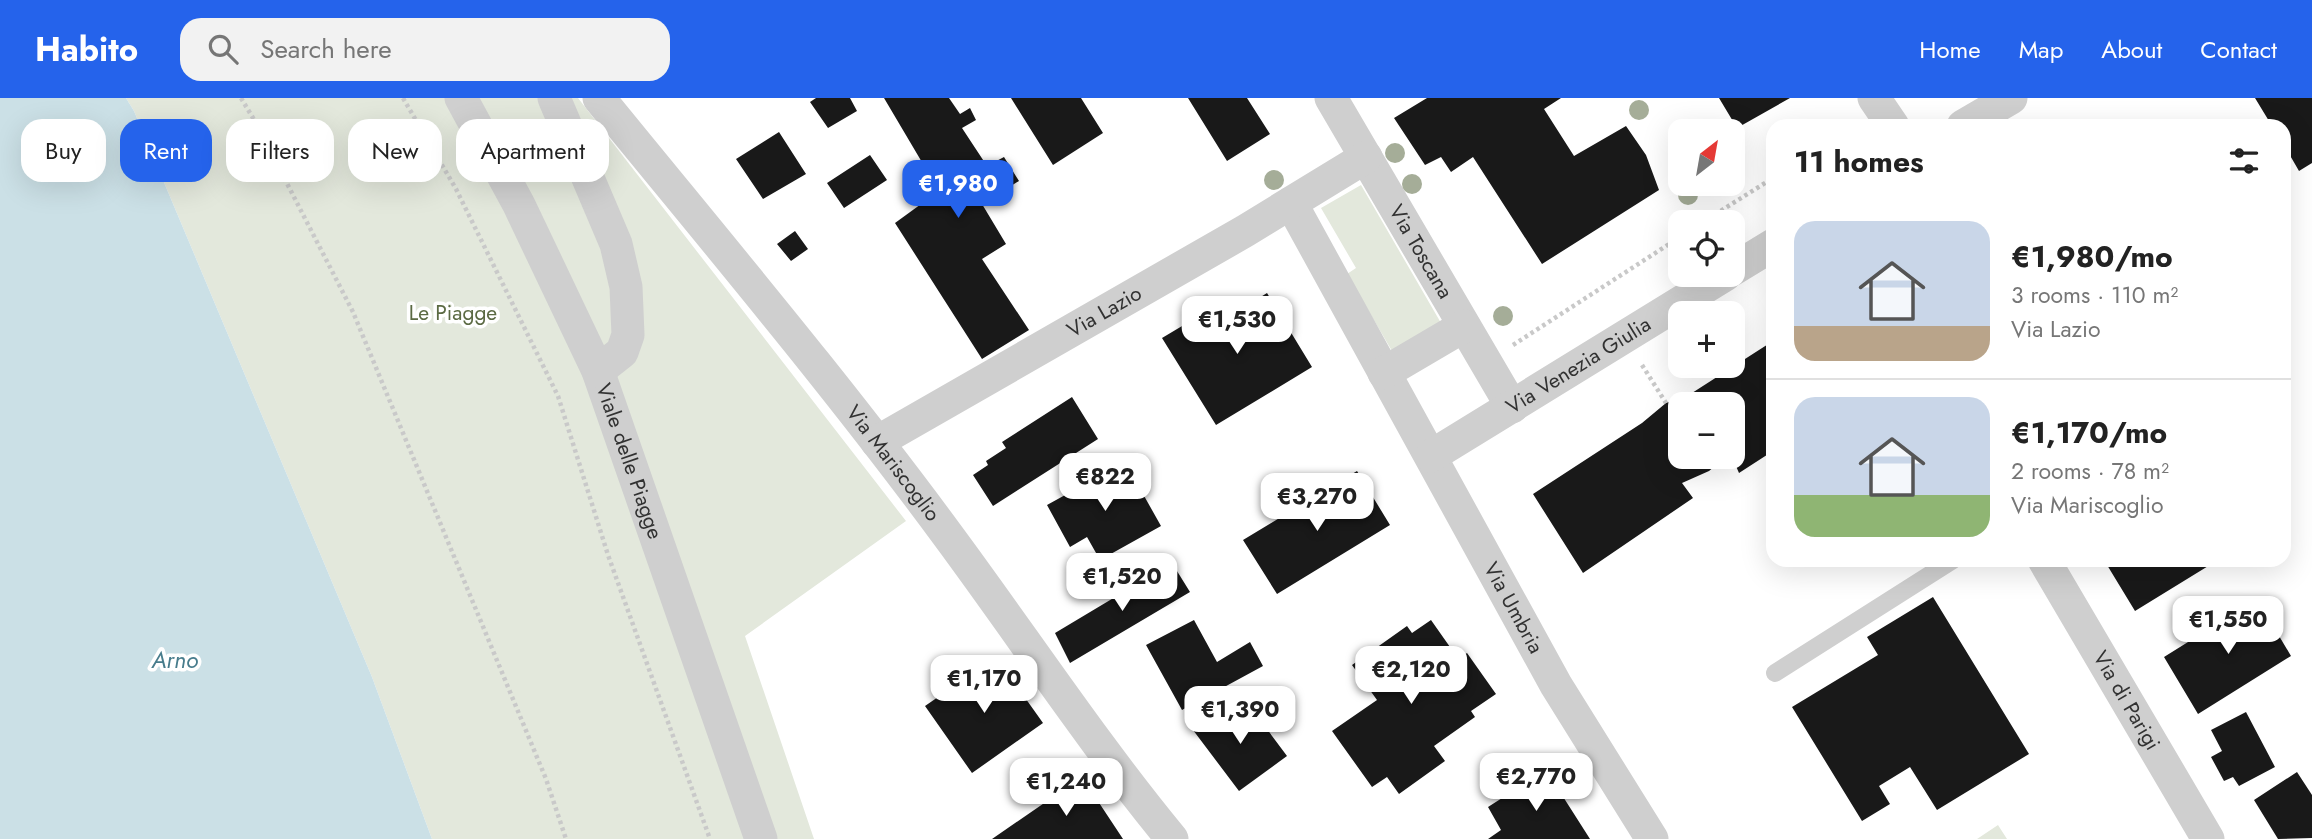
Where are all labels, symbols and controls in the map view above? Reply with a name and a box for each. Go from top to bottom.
search box [180,18,670,81]
text: Habito [35,26,138,73]
icon: search [204,30,242,68]
text: Search here [260,30,392,68]
text: Home [1919,32,1981,67]
text: Map [2019,32,2063,67]
text: About [2101,32,2162,67]
text: Contact [2200,32,2277,67]
chip: Buy [21,119,106,182]
chip: Rent [120,119,212,182]
chip: Filters [226,119,334,182]
chip: New [348,119,442,182]
chip: Apartment [456,119,609,182]
north arrow [1668,119,1745,196]
map controls [1668,119,1745,469]
text: 11 homes [1794,140,1924,183]
icon: filters [2225,142,2263,180]
pin: €1,980 [901,160,1015,220]
text: €1,980 [918,166,998,200]
street label: Via Toscana [1382,199,1460,304]
button: locate [1668,210,1745,287]
text: €1,980/mo [2011,235,2173,278]
icon: home [1850,249,1934,333]
street label: Via Lazio [1061,278,1147,345]
text: 3 rooms · 110 m² [2011,278,2178,312]
pin: €1,530 [1180,296,1294,356]
park label: Le Piagge [409,298,497,328]
button: + [1668,301,1745,378]
text: €1,530 [1198,302,1276,336]
street label: Via Venezia Giulia [1500,309,1656,421]
text: Via Lazio [2011,312,2101,346]
street label: Viale delle Piagge [588,379,670,543]
button: − [1668,392,1745,469]
street label: Via Mariscoglio [839,399,947,528]
text: €1,170/mo [2011,411,2167,454]
icon: home [1850,425,1934,509]
pin: €822 [1064,454,1146,513]
text: 2 rooms · 78 m² [2011,454,2169,488]
text: €822 [1075,459,1135,493]
pin: €3,270 [1260,474,1374,533]
text: €3,270 [1277,479,1357,513]
text: Via Mariscoglio [2011,488,2163,522]
pin: €1,520 [1065,554,1179,613]
street label: Via Umbria [1476,557,1551,659]
text: €1,520 [1082,559,1162,593]
pin: €1,550 [2171,596,2285,656]
text: €1,550 [2188,602,2268,636]
water label: Arno [151,643,199,677]
street label: Via di Parigi [2086,645,2168,756]
pin: €2,120 [1354,646,1468,706]
text: €2,120 [1371,652,1451,686]
pin: €1,170 [927,656,1041,715]
text: €1,170 [946,661,1022,695]
pin: €1,390 [1183,686,1297,746]
text: €1,390 [1200,692,1280,726]
pin: €2,770 [1479,754,1593,813]
pin: €1,240 [1009,758,1123,818]
text: €2,770 [1496,759,1576,793]
text: €1,240 [1026,764,1106,798]

